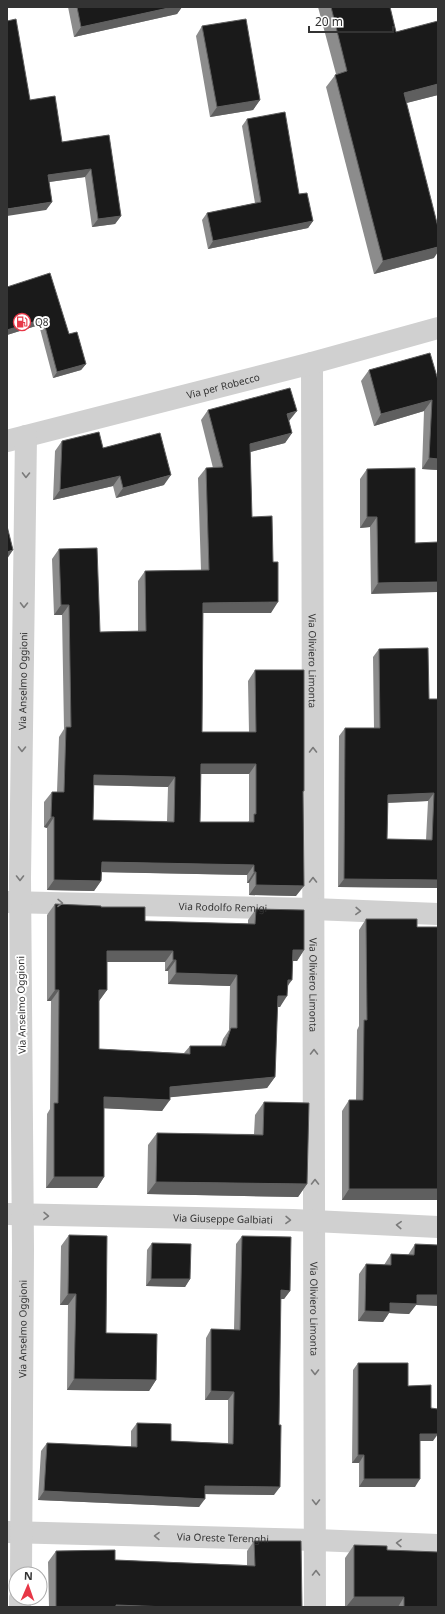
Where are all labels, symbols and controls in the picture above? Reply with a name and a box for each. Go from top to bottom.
scale bar [309,8,393,34]
text: 20 m [315,13,343,30]
fuel station icon: Q8 [12,312,32,332]
place label: Q8 [35,315,49,329]
street label: Via per Robecco [185,370,261,402]
one-way arrow [22,472,30,478]
one-way arrow [20,602,28,608]
street label: Via Oliviero Limonta [306,614,320,708]
street label: Via Anselmo Oggioni [15,632,30,730]
one-way arrow [18,746,26,752]
one-way arrow [309,747,317,753]
one-way arrow [16,875,24,881]
one-way arrow [309,877,317,883]
one-way arrow [57,899,63,907]
street label: Via Rodolfo Remigi [178,899,267,915]
one-way arrow [355,907,361,915]
street label: Via Oliviero Limonta [306,938,321,1032]
street label: Via Anselmo Oggioni [13,956,29,1054]
one-way arrow [310,1049,318,1055]
one-way arrow [311,1179,319,1185]
street label: Via Giuseppe Galbiati [173,1210,273,1227]
one-way arrow [43,1212,49,1220]
one-way arrow [285,1216,291,1225]
one-way arrow [396,1221,402,1229]
street label: Via Oliviero Limonta [307,1262,321,1356]
street label: Via Anselmo Oggioni [15,1280,30,1378]
one-way arrow [311,1369,319,1375]
one-way arrow [312,1499,320,1505]
street label: Via Oreste Terenghi [177,1529,269,1546]
one-way arrow [154,1532,160,1540]
one-way arrow [396,1539,402,1547]
north arrow [8,1566,48,1606]
text: N [24,1568,33,1583]
one-way arrow [312,1570,320,1576]

